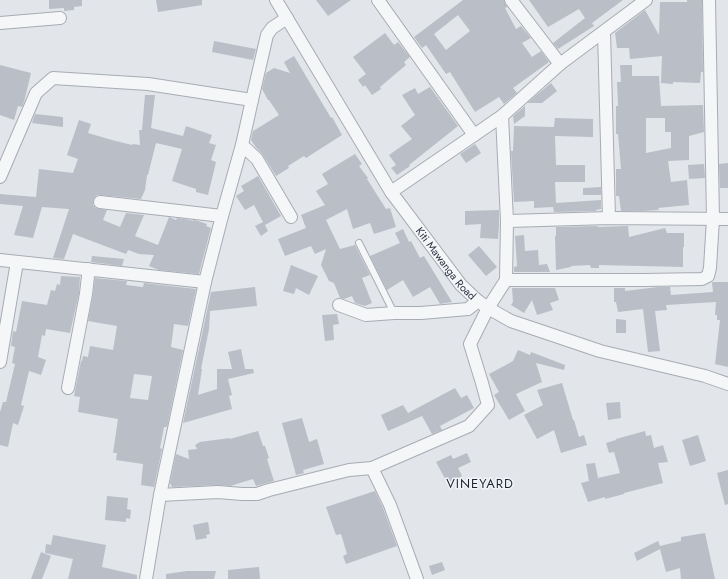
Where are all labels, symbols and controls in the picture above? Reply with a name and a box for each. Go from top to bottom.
street label: Kiti Mawanga Road [412,224,480,303]
district label: VINEYARD [446,474,514,493]

